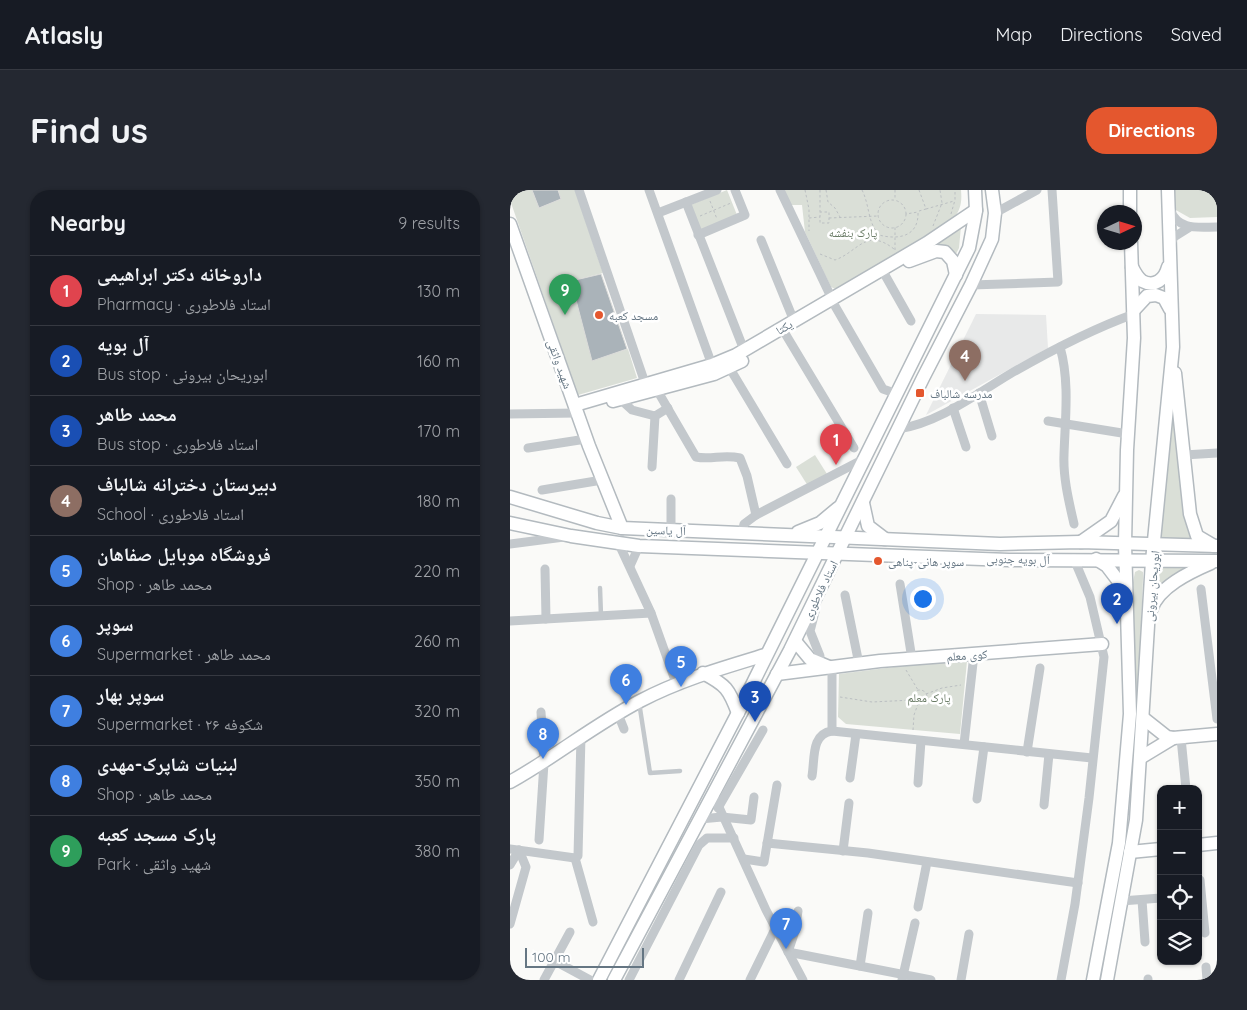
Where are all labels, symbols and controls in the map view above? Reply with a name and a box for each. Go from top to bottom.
text: Atlasly [25,20,103,50]
text: Map [995,23,1032,46]
text: Directions [1060,23,1143,46]
text: Saved [1171,23,1222,46]
button: Directions [1086,107,1217,154]
text: Find us [30,108,148,152]
north arrow [1097,205,1142,250]
text: Nearby [50,210,126,236]
text: 9 results [398,213,460,233]
park label: پارک بنفشه [829,225,878,240]
text: داروخانه دکتر ابراهیمی [97,262,262,286]
pin: 9 [549,274,581,315]
text: 1 [63,281,69,301]
text: 130 m [417,281,460,301]
text: Pharmacy · استاد فلاطوری [97,294,271,314]
place label: مسجد کعبه [609,308,658,323]
marker: مسجد کعبه [593,309,605,321]
street label: یکتا [773,316,795,338]
text: آل بویه [97,332,149,356]
street label: شهید واثقی [544,337,576,391]
pin: 4 [949,340,981,381]
text: 2 [61,351,71,371]
text: 160 m [417,351,460,371]
text: Bus stop · ابوریحان بیرونی [97,364,268,384]
place label: مدرسه شالباف [930,386,993,401]
marker: مدرسه شالباف [914,387,926,399]
text: محمد طاهر [97,402,177,426]
text: 3 [62,421,70,441]
text: 170 m [417,421,460,441]
pin: 1 [820,424,852,465]
text: Bus stop · استاد فلاطوری [97,434,258,454]
text: دبیرستان دخترانه شالباف [97,472,277,496]
text: 4 [61,491,71,511]
text: 180 m [417,491,460,511]
text: School · استاد فلاطوری [97,504,244,524]
street label: آل یاسین [646,522,687,538]
text: فروشگاه موبایل صفاهان [97,542,271,566]
street label: ابوریحان بیرونی [1141,550,1163,622]
street label: آل بویه جنوبی [986,551,1051,567]
place label: سوپر هانی-پناهی [888,554,964,569]
marker: سوپر هانی-پناهی [872,555,884,567]
street label: استاد فلاطوری [799,558,841,622]
text: 5 [61,561,71,581]
text: 220 m [414,561,460,581]
text: Shop · محمد طاهر [97,574,212,594]
pin: 2 [1101,583,1133,624]
your location [910,586,936,612]
text: سوپر [97,612,134,636]
text: 6 [62,631,70,651]
text: 260 m [414,631,460,651]
text: Supermarket · محمد طاهر [97,644,271,664]
pin: 5 [665,646,697,687]
street label: کوی معلم [946,646,988,665]
pin: 6 [610,664,642,705]
pin: 3 [739,681,771,722]
text: سوپر بهار [97,682,164,706]
park label: پارک معلم [907,690,951,706]
text: 7 [62,701,70,721]
text: 320 m [414,701,460,721]
text: Supermarket · شکوفه ۲۶ [97,714,263,734]
pin: 8 [527,718,559,759]
text: لبنیات شاپرک-مهدی [97,752,237,776]
text: 8 [62,771,70,791]
text: 350 m [414,771,460,791]
text: Shop · محمد طاهر [97,784,212,804]
map controls [1157,785,1202,965]
button: + [1157,785,1202,830]
text: پارک مسجد کعبه [97,822,216,846]
button: − [1157,830,1202,875]
text: 9 [61,841,71,861]
text: 380 m [414,841,460,861]
text: Park · شهید واثقی [97,854,211,874]
button: locate [1157,875,1202,920]
pin: 7 [770,908,802,949]
button: layers [1157,920,1202,965]
scale bar [525,945,644,968]
text: 100 m [532,948,570,966]

